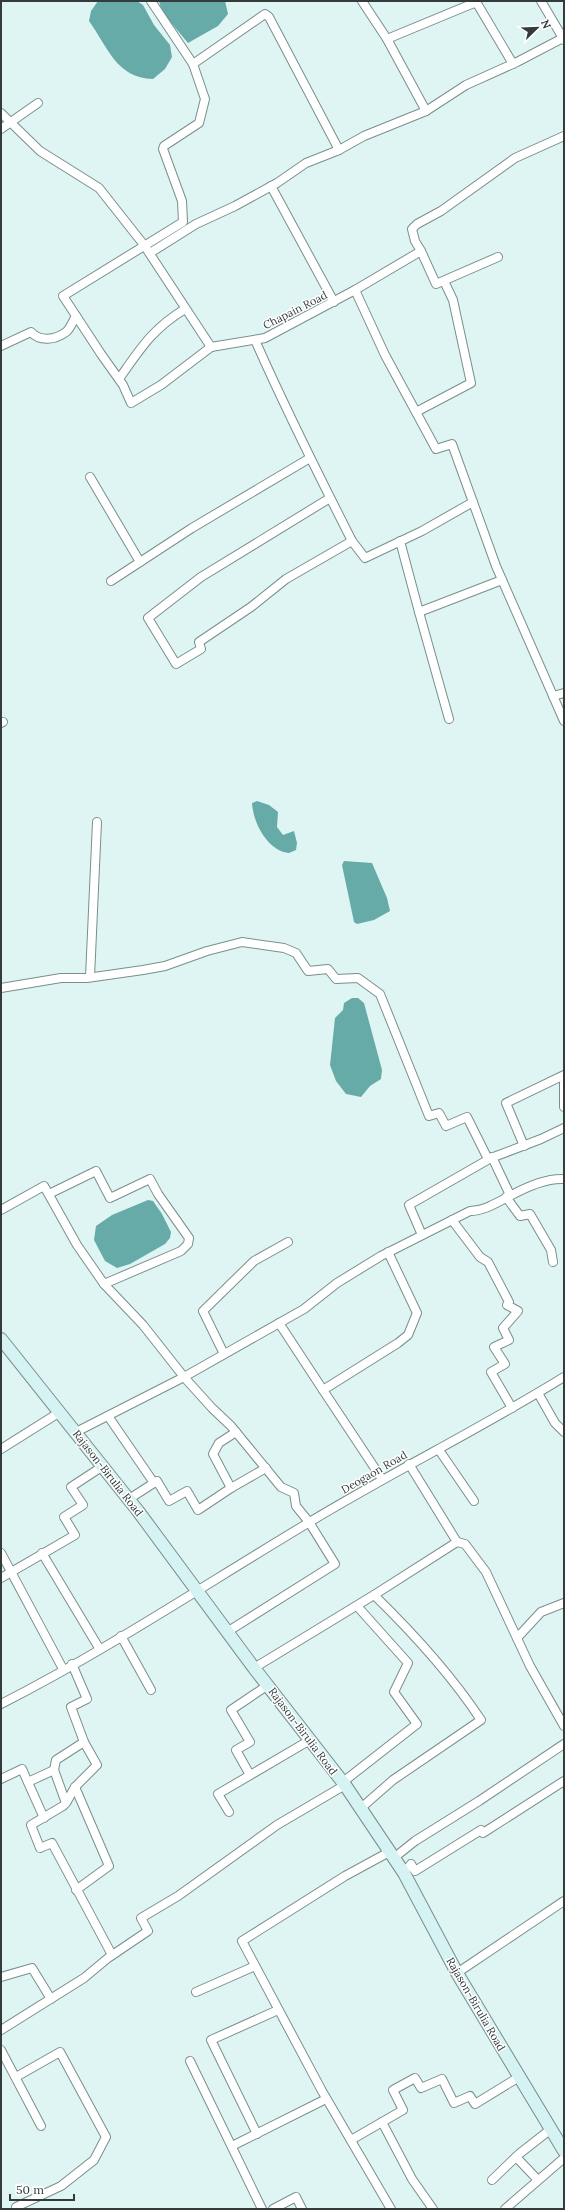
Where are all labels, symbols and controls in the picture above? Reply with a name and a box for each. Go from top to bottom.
north arrow [517,8,557,48]
text: N [538,17,555,31]
street label: Chapain Road [260,288,330,332]
street label: Rajason-Birulia Road [70,1427,146,1519]
street label: Deogaon Road [339,1447,410,1497]
street label: Rajason-Birulia Road [266,1685,341,1778]
street label: Rajason-Birulia Road [443,1955,509,2054]
scale bar [10,2176,74,2202]
text: 50 m [16,2182,44,2197]

